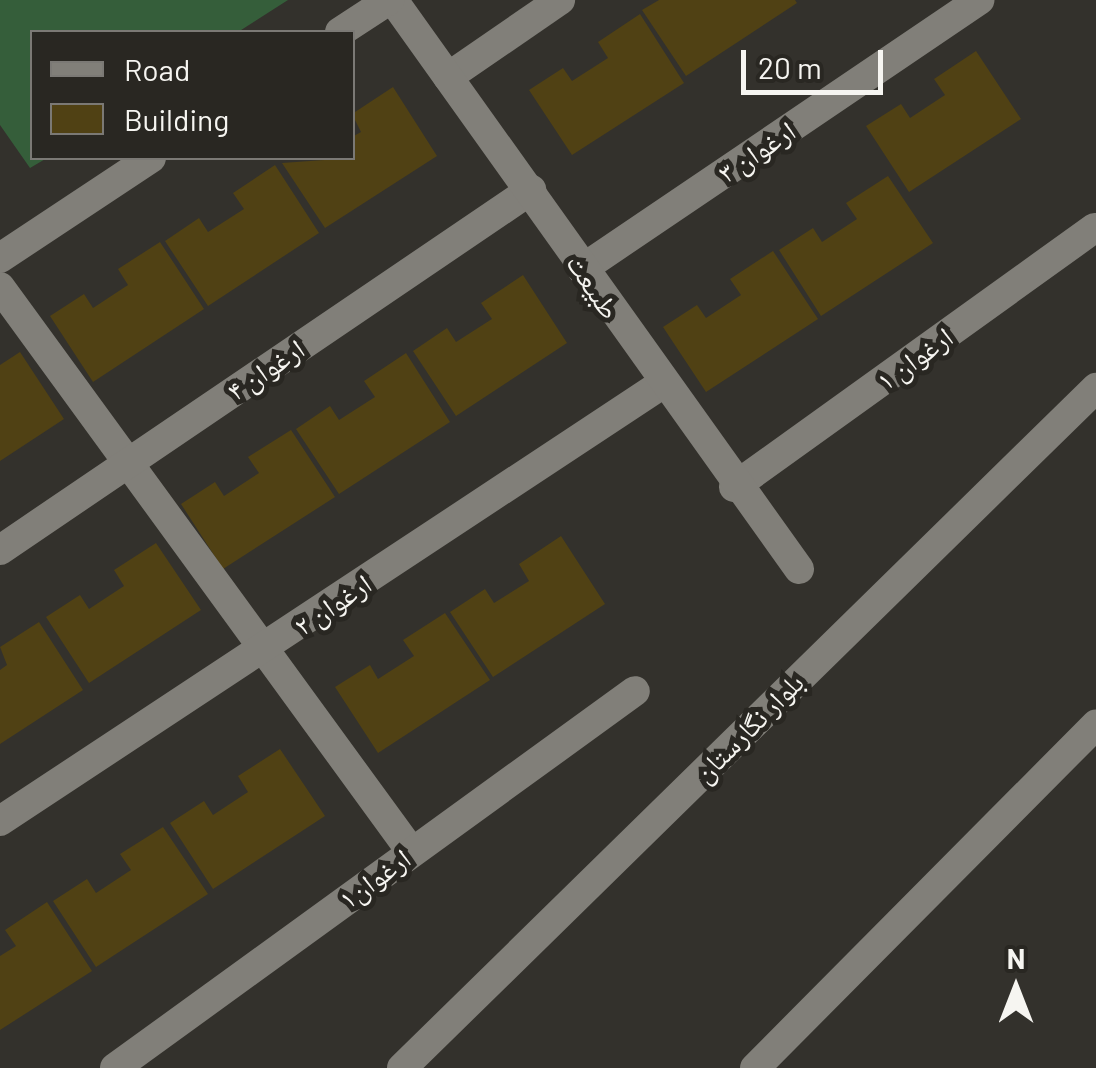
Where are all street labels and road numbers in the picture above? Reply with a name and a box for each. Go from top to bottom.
street label: ارغوان ۳ [711,113,801,189]
street label: طبیعت [560,247,628,325]
street label: ارغوان ۱ [869,319,959,397]
street label: ارغوان ۴ [220,331,310,407]
street label: ارغوان ۲ [287,566,377,642]
street label: بلوار نگارستان [686,665,810,789]
street label: ارغوان۱ [332,841,416,915]

